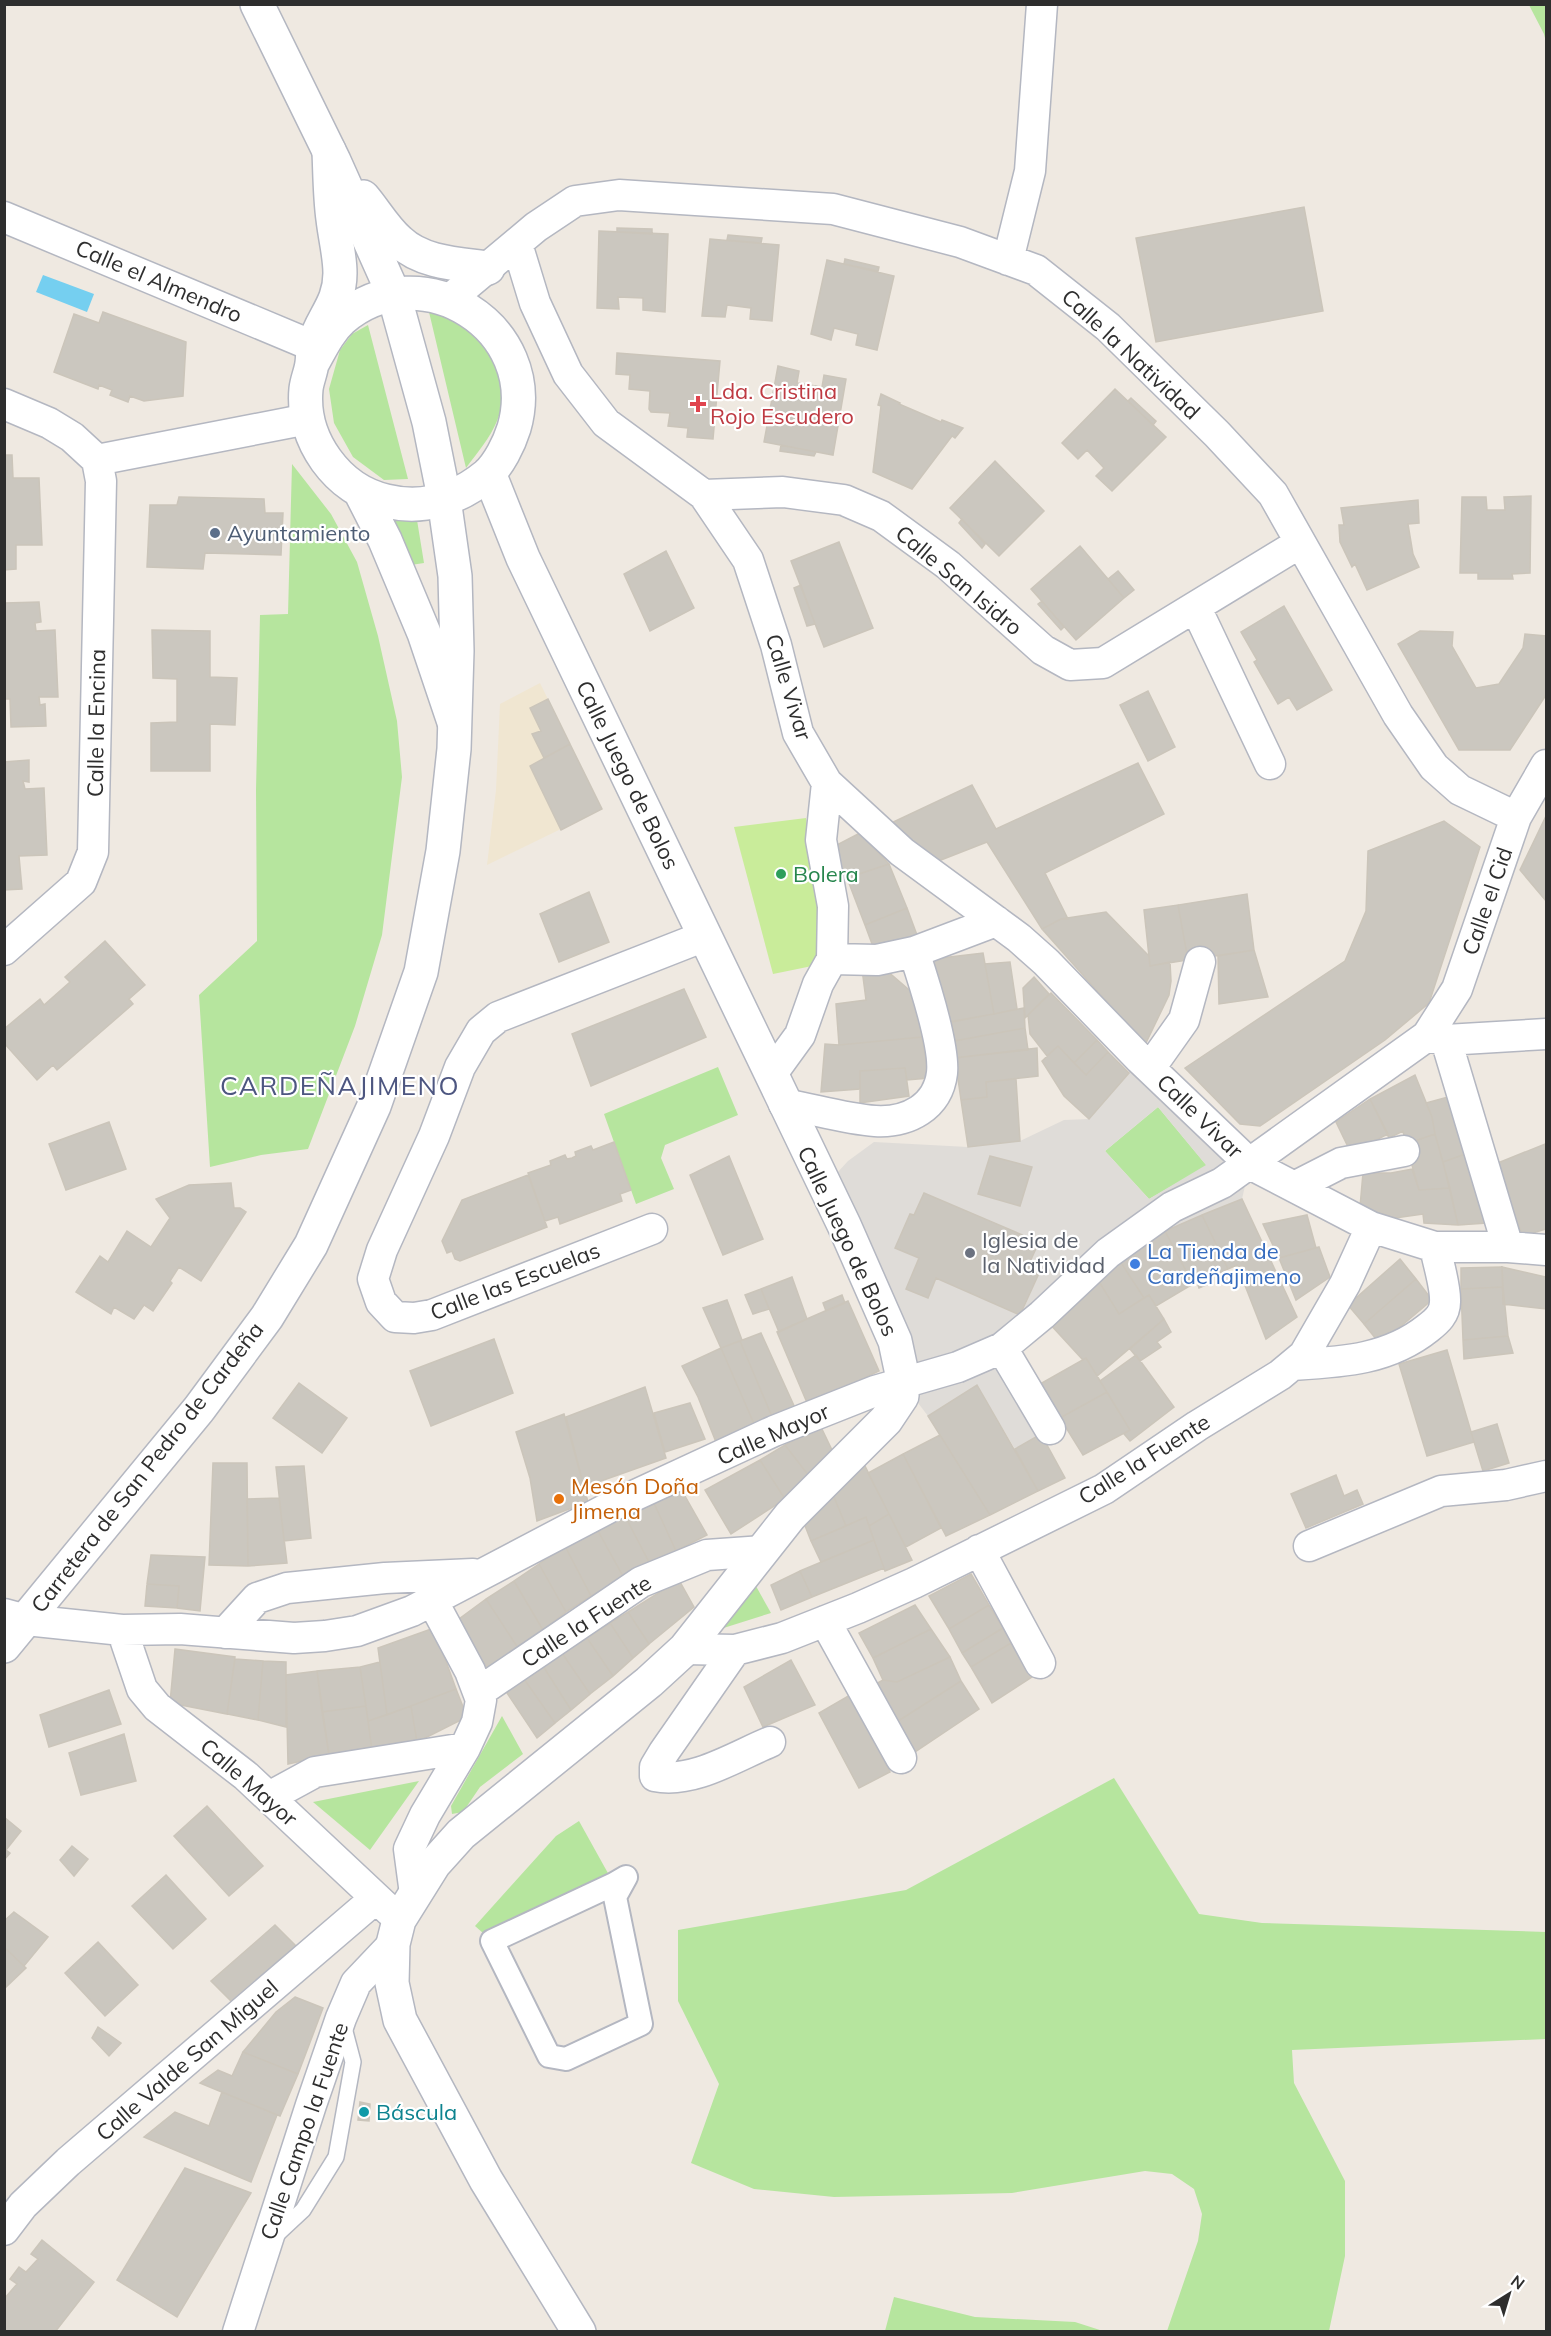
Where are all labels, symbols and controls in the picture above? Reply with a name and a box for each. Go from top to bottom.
street label: Calle el Almendro [72,233,246,329]
street label: Calle la Natividad [1056,283,1206,425]
place label: Lda. Cristina Rojo Escudero [710,377,854,430]
marker: Lda. Cristina Rojo Escudero [691,397,705,411]
place label: Ayuntamiento [227,519,370,547]
street label: Calle San Isidro [890,519,1028,641]
marker: Ayuntamiento [208,526,222,540]
street label: Calle Vivar [760,631,818,743]
street label: Calle la Encina [81,649,111,797]
street label: Calle Juego de Bolos [570,676,686,874]
street label: Calle el Cid [1455,843,1519,959]
place label: Bolera [793,860,859,888]
marker: Bolera [774,867,788,881]
street label: Calle Vivar [1151,1068,1249,1164]
district label: CARDEÑAJIMENO [220,1069,460,1102]
street label: Calle Juego de Bolos [792,1141,904,1341]
place label: Iglesia de la Natividad [982,1226,1105,1279]
street label: Calle las Escuelas [426,1236,604,1326]
place label: La Tienda de Cardeñajimeno [1147,1237,1301,1290]
marker: Iglesia de la Natividad [963,1246,977,1260]
marker: La Tienda de Cardeñajimeno [1128,1257,1142,1271]
street label: Carretera de San Pedro de Cardeña [25,1316,269,1618]
street label: Calle Mayor [712,1397,834,1471]
street label: Calle la Fuente [1073,1408,1215,1510]
place label: Mesón Doña Jimena [571,1472,699,1525]
marker: Mesón Doña Jimena [552,1492,566,1506]
street label: Calle la Fuente [516,1569,656,1673]
street label: Calle Mayor [194,1732,304,1832]
street label: Calle Valde San Miguel [90,1973,284,2147]
street label: Calle Campo la Fuente [254,2019,354,2243]
place label: Báscula [376,2098,457,2126]
marker: Báscula [357,2105,371,2119]
north arrow [1479,2264,1539,2324]
text: N [1507,2270,1529,2294]

